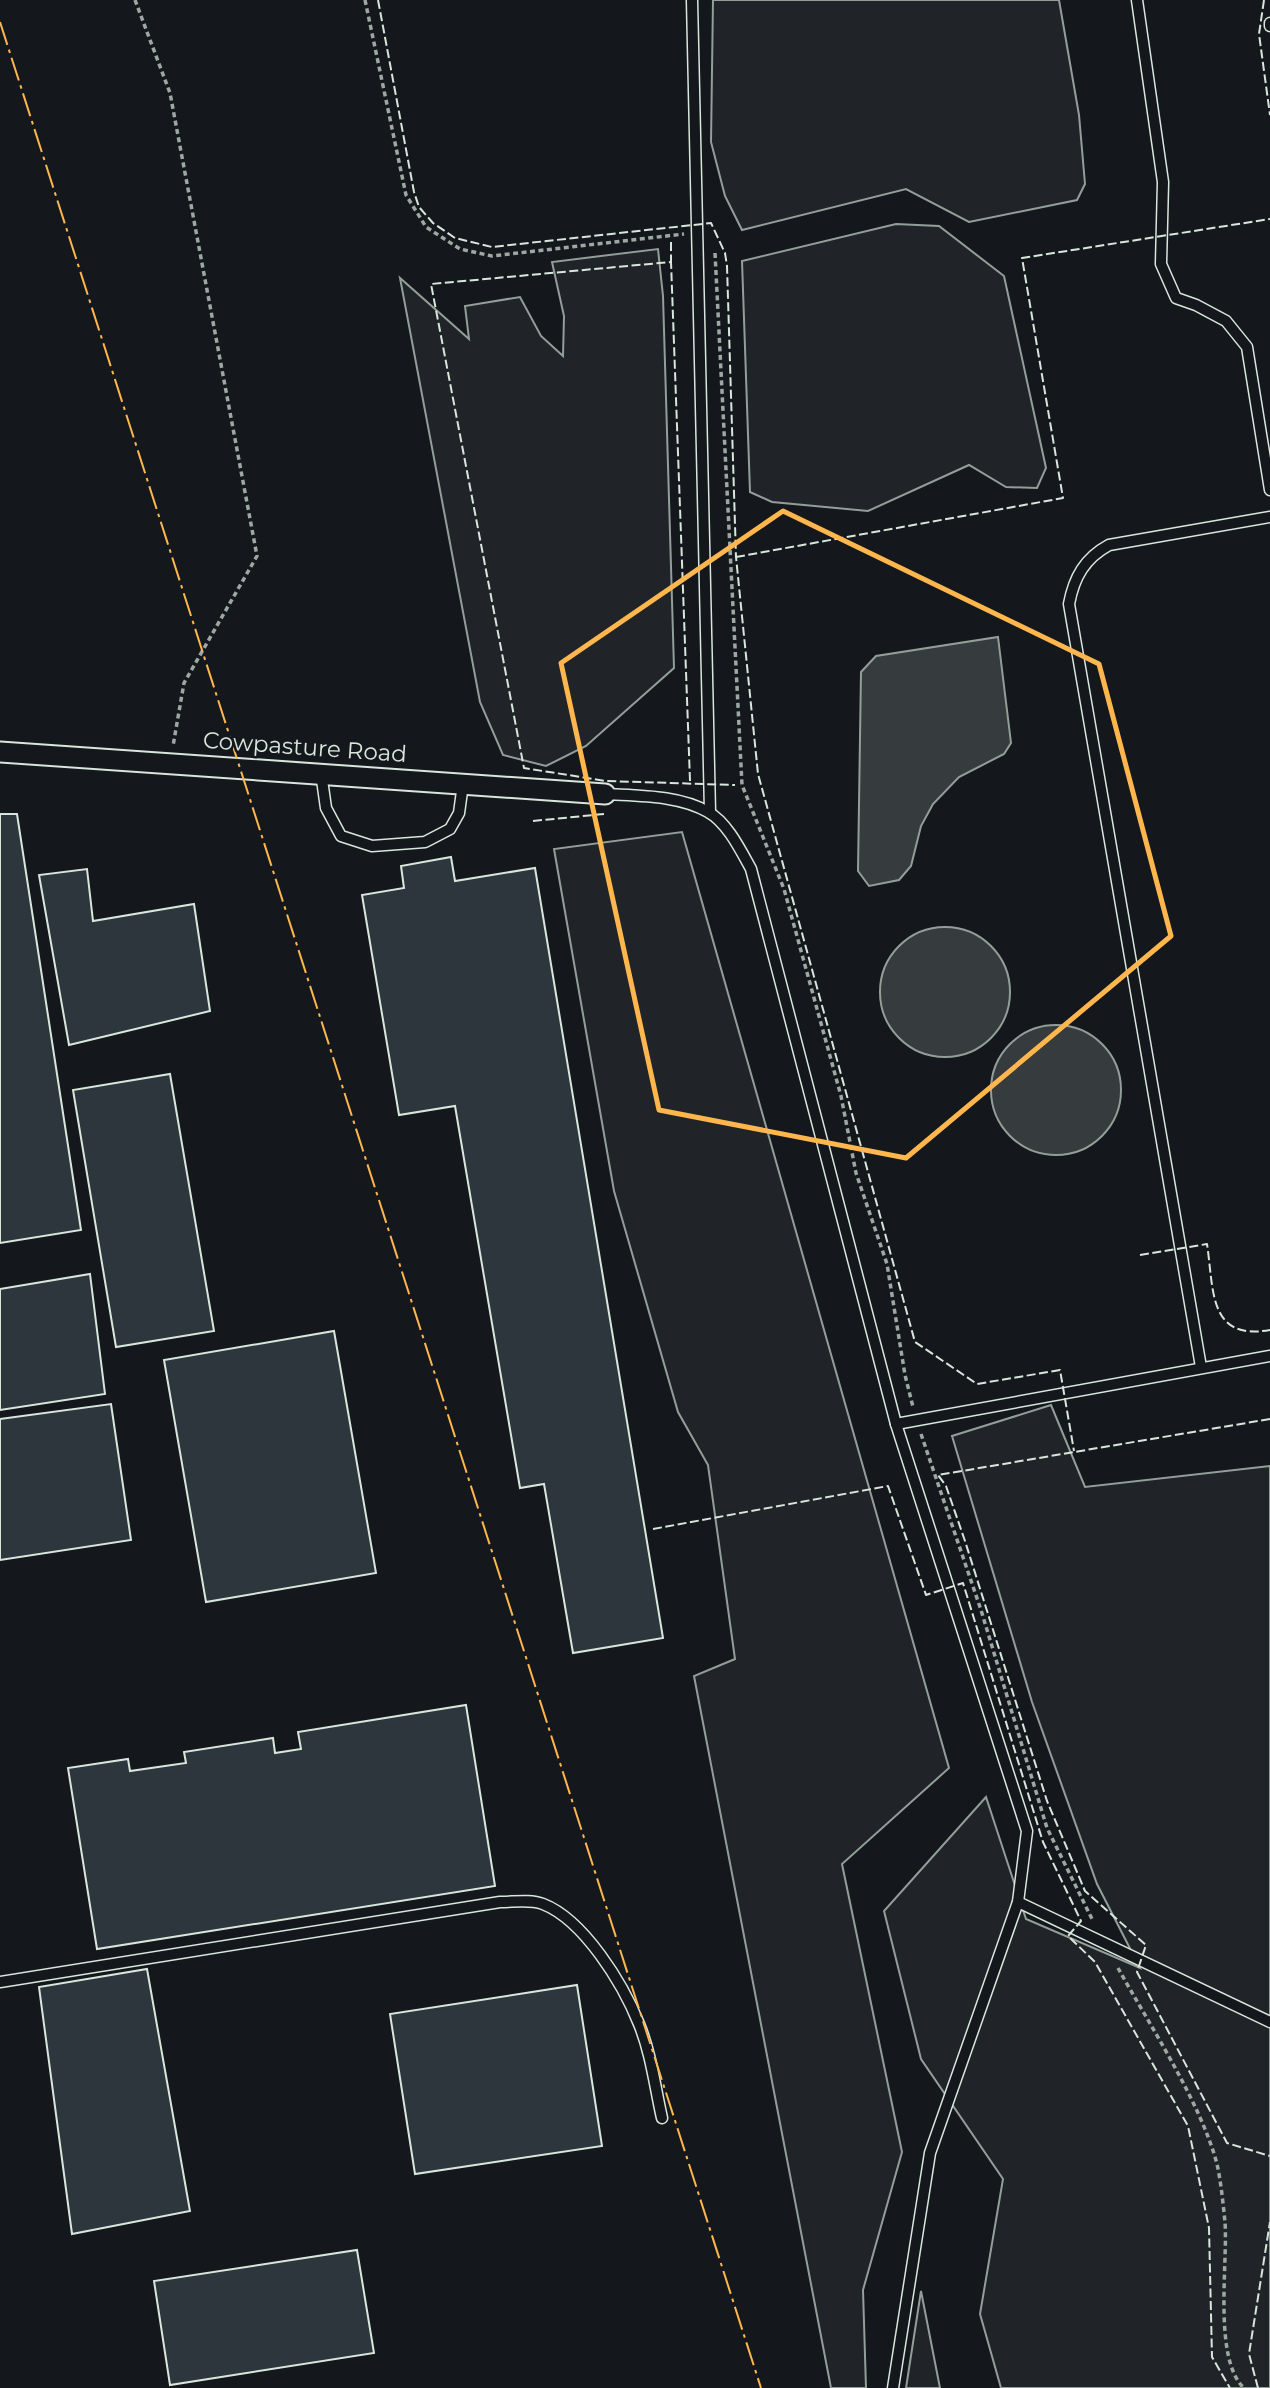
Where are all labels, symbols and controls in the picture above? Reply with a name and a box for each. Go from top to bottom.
street label: Cowpasture Road [202,726,408,768]

